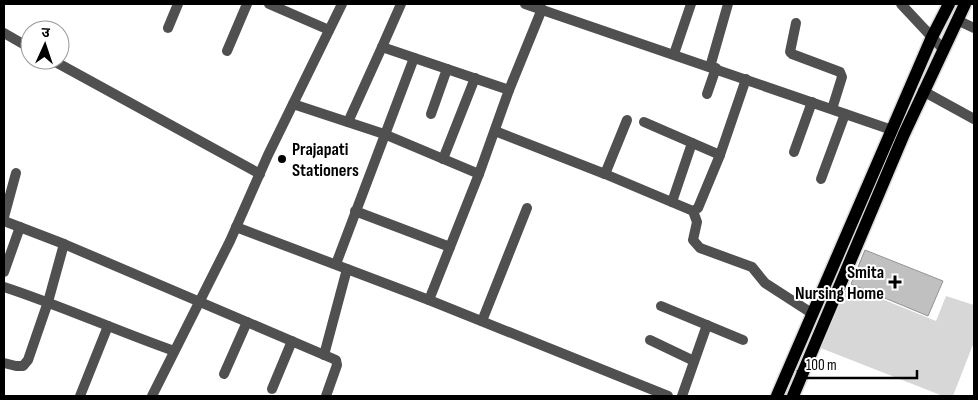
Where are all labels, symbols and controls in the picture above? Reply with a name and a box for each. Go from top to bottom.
north arrow [20,20,70,70]
text: उ [41,24,51,41]
place label: Prajapati Stationers [292,139,359,181]
marker: Prajapati Stationers [276,153,288,165]
place label: Smita Nursing Home [795,262,884,304]
marker: Smita Nursing Home [888,275,902,289]
scale bar [798,348,917,380]
text: 100 m [806,356,837,375]

